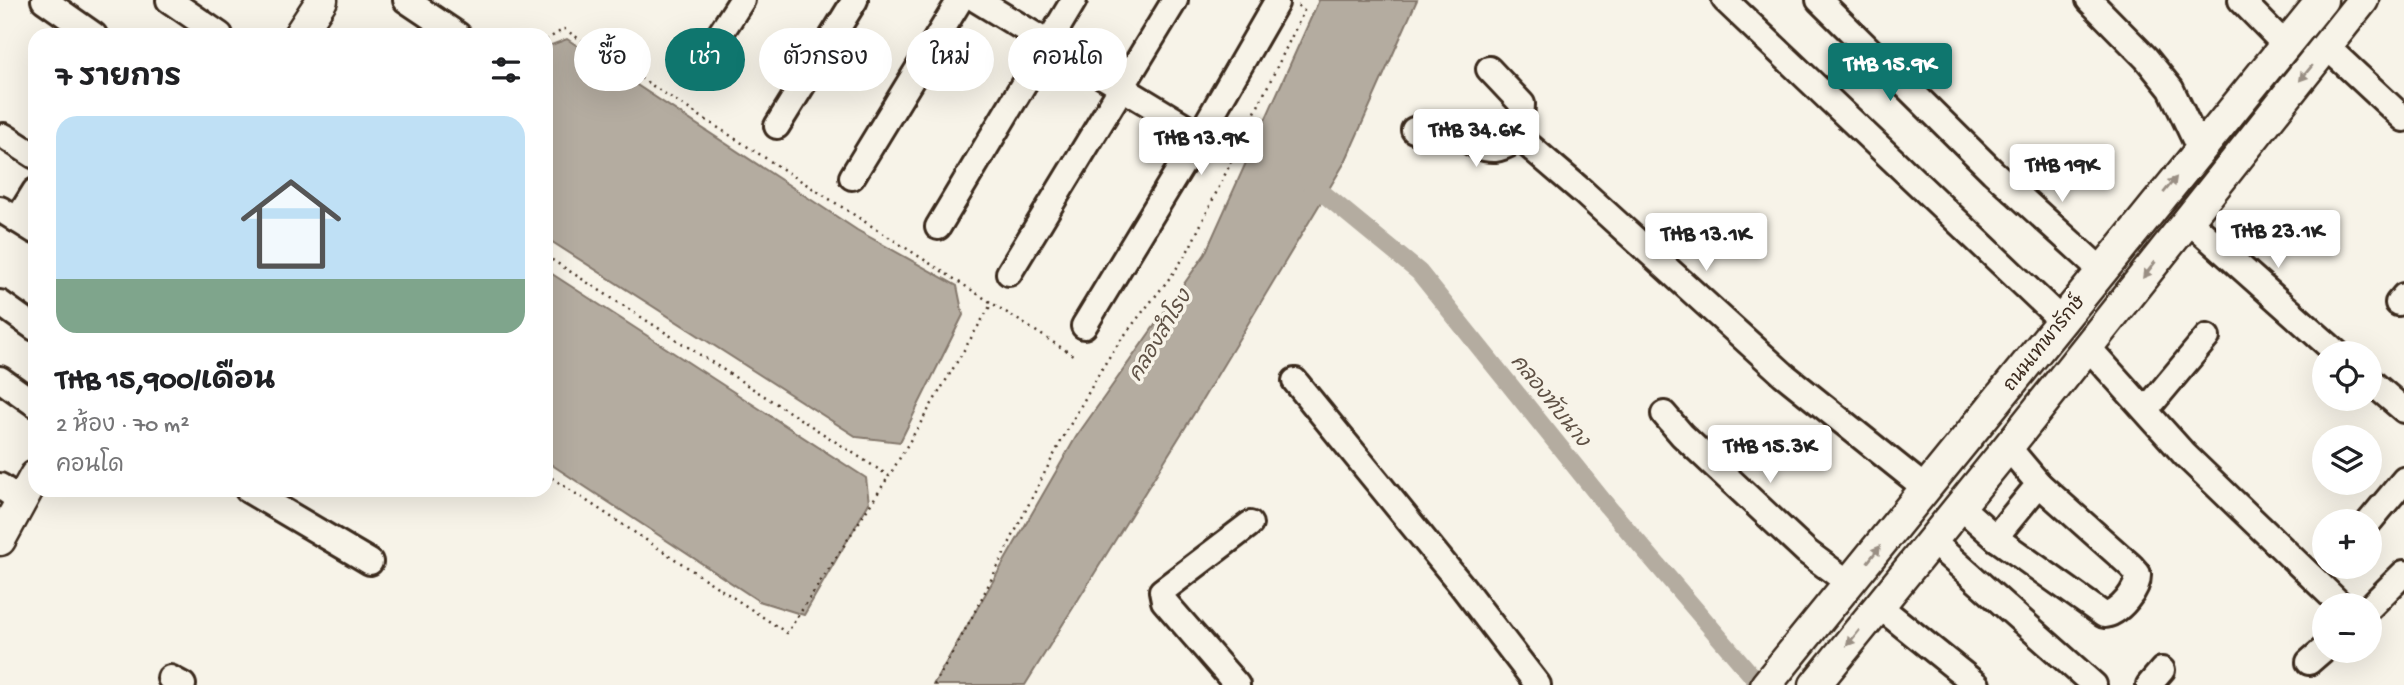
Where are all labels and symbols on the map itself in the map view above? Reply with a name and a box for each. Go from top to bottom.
pin: THB 15.9K [1810,43,1970,103]
one-way arrow [2299,63,2314,81]
pin: THB 34.6K [1396,110,1556,169]
pin: THB 13.9K [1121,118,1281,177]
pin: THB 19K [1997,144,2127,204]
one-way arrow [2162,177,2177,195]
pin: THB 23.1K [2198,210,2358,270]
pin: THB 13.1K [1626,214,1786,273]
one-way arrow [2141,260,2156,278]
water label: คลองสำโรง [1121,282,1200,387]
street label: ถนนเทพารักษ์ [1997,288,2092,397]
water label: คลองทับนาง [1504,349,1596,454]
pin: THB 15.3K [1690,426,1850,485]
one-way arrow [1866,545,1881,563]
one-way arrow [1846,629,1861,647]

